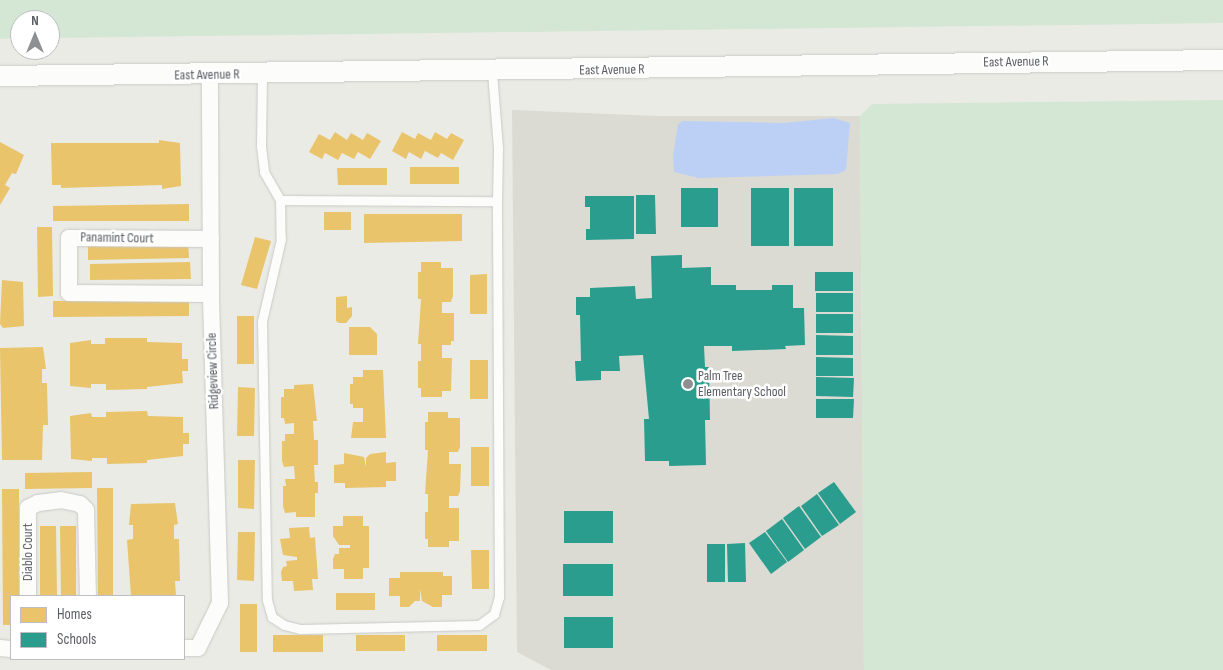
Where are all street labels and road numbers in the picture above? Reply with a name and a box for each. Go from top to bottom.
street label: East Avenue R [983,53,1049,71]
street label: East Avenue R [579,61,645,79]
street label: East Avenue R [174,66,240,84]
street label: Panamint Court [80,229,154,247]
street label: Ridgeview Circle [203,332,223,410]
street label: Diablo Court [20,523,36,581]

